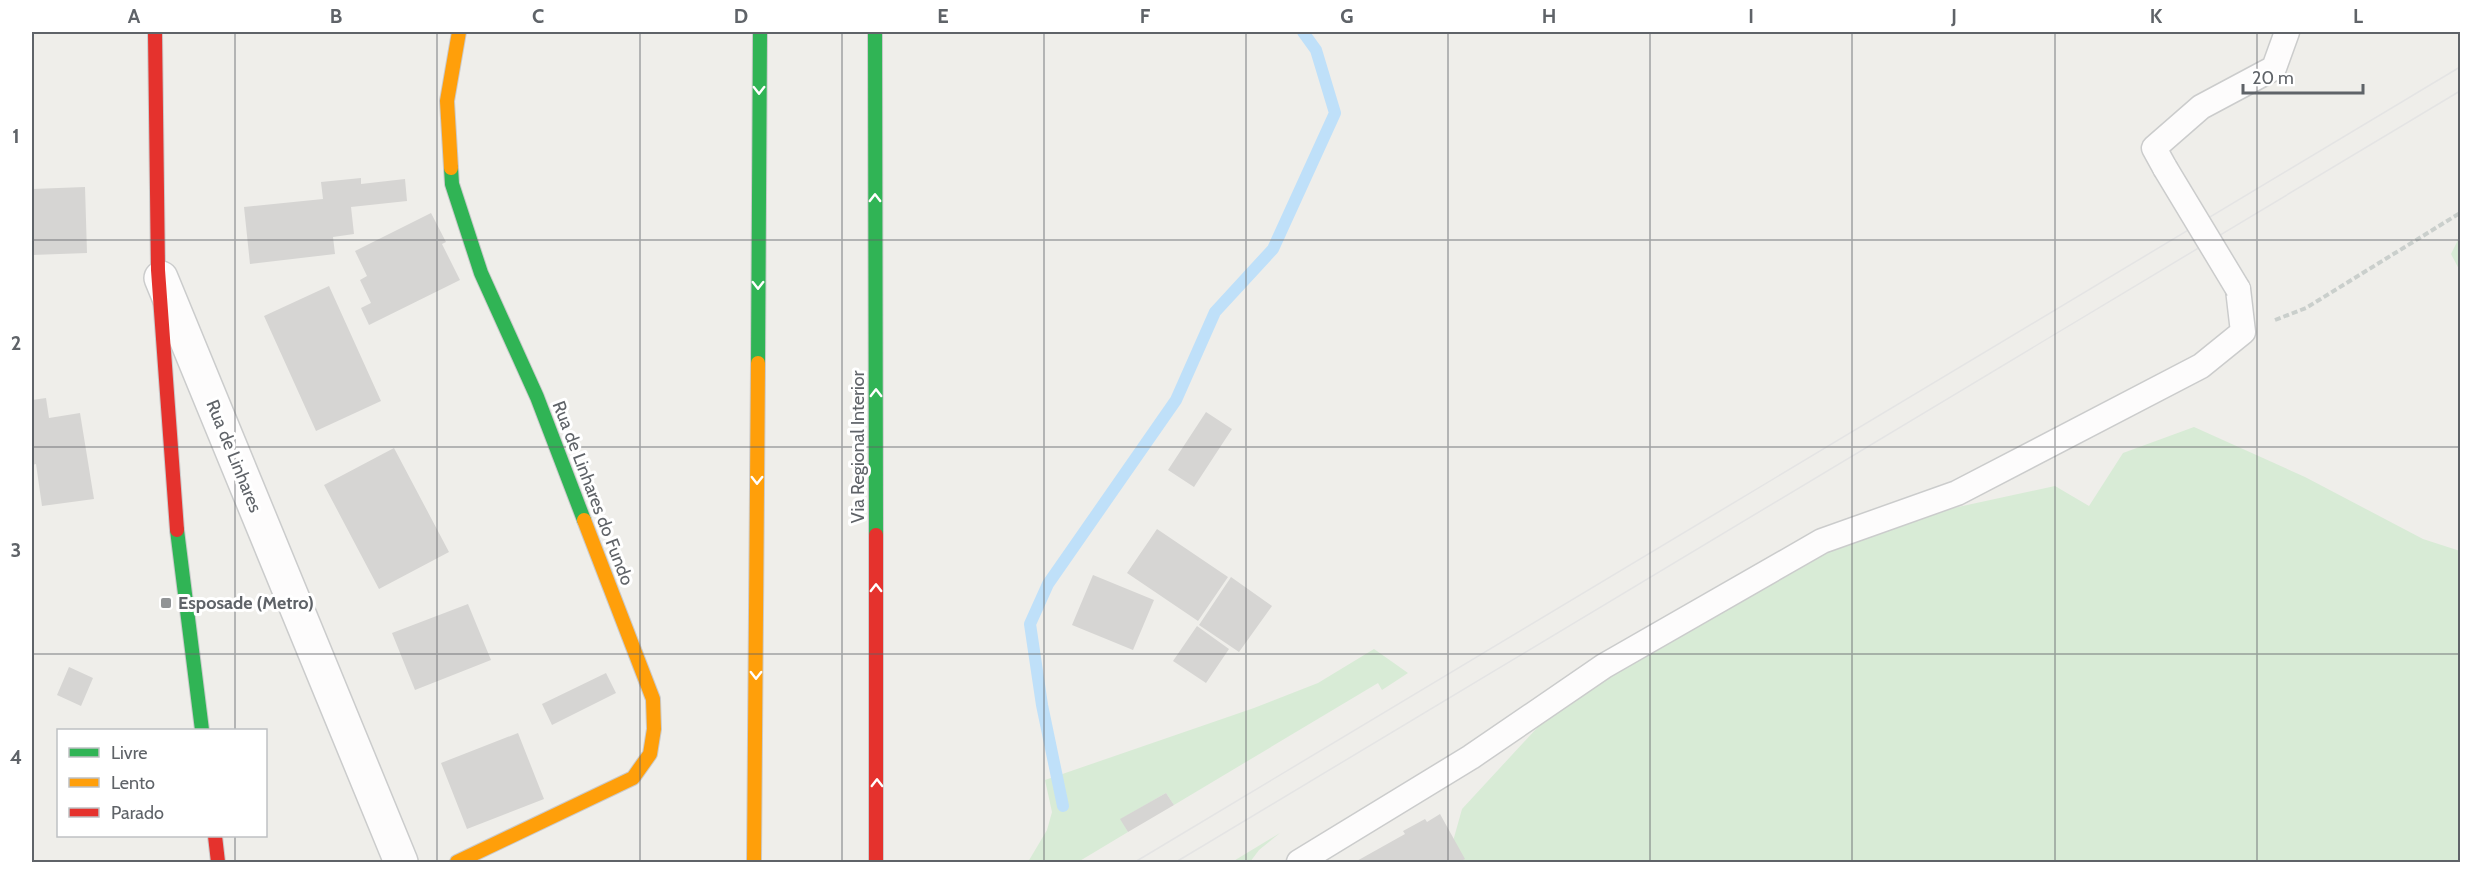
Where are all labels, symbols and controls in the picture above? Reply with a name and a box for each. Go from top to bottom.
text: A [128,4,141,28]
text: B [330,4,342,28]
text: C [532,4,544,28]
text: D [734,4,748,28]
text: E [937,4,949,28]
text: F [1140,4,1151,28]
text: G [1340,4,1354,28]
text: H [1542,4,1556,28]
text: I [1748,4,1754,28]
text: J [1950,4,1957,28]
text: K [2150,4,2163,28]
text: L [2353,4,2363,28]
scale bar [2243,57,2363,95]
text: 20 m [2252,67,2294,89]
one-way arrow [753,85,765,94]
text: 1 [12,124,20,148]
one-way arrow [869,194,881,203]
one-way arrow [752,280,764,289]
text: 2 [11,331,21,355]
street label: Via Regional Interior [847,370,869,523]
one-way arrow [870,389,882,398]
street label: Rua de Linhares [201,397,267,515]
street label: Rua de Linhares do Fundo [548,398,638,588]
one-way arrow [751,475,763,484]
text: 3 [11,538,21,562]
one-way arrow [870,584,882,593]
place label: Esposade (Metro) [178,592,314,614]
marker: Esposade (Metro) [159,596,173,610]
one-way arrow [750,670,762,679]
legend [57,729,267,837]
text: Livre [111,742,147,764]
text: 4 [10,745,22,769]
text: Lento [111,772,155,794]
one-way arrow [871,779,883,788]
text: Parado [111,802,164,824]

